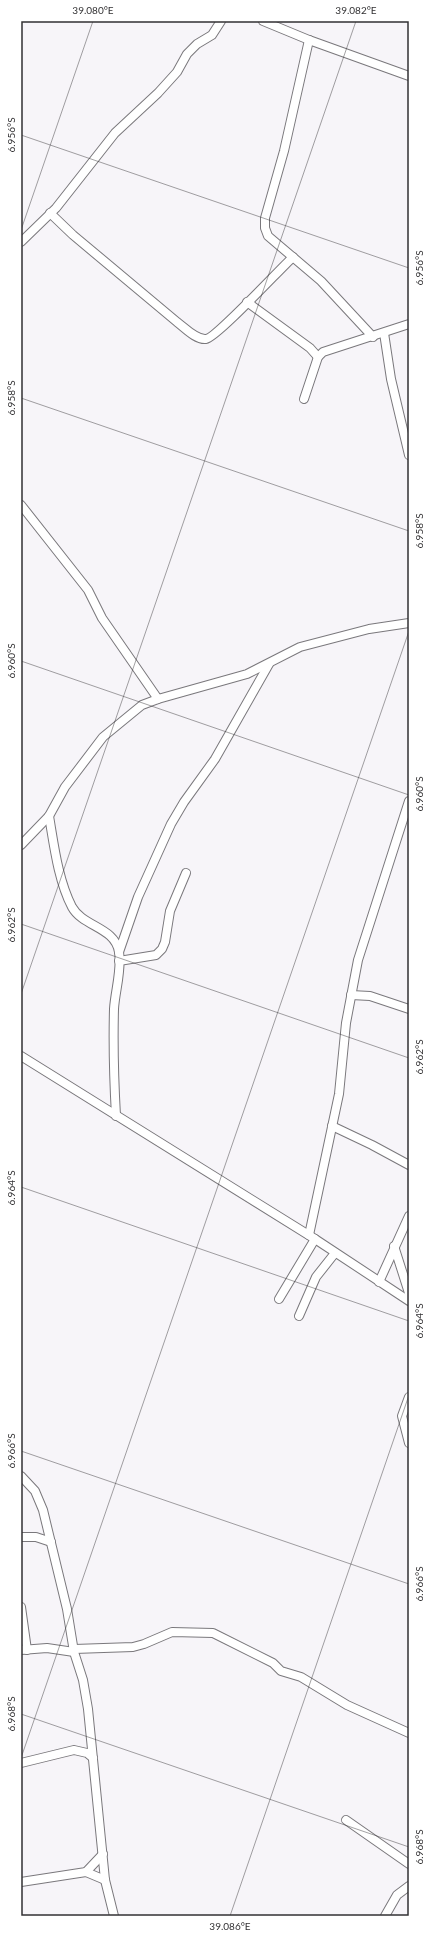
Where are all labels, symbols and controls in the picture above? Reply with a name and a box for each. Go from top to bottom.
text: 39.080°E [72,4,114,16]
text: 39.082°E [335,4,377,16]
text: 6.956°S [5,117,17,153]
text: 6.956°S [413,250,425,286]
text: 6.958°S [5,380,17,416]
text: 6.958°S [413,513,425,549]
text: 6.960°S [5,643,17,679]
text: 6.960°S [413,776,425,812]
text: 6.962°S [5,907,17,943]
text: 6.962°S [413,1039,425,1075]
text: 6.964°S [5,1170,17,1206]
text: 6.964°S [413,1303,425,1339]
text: 6.966°S [5,1433,17,1469]
text: 6.966°S [413,1566,425,1602]
text: 6.968°S [5,1696,17,1732]
text: 6.968°S [413,1829,425,1865]
text: 39.086°E [209,1920,251,1932]

